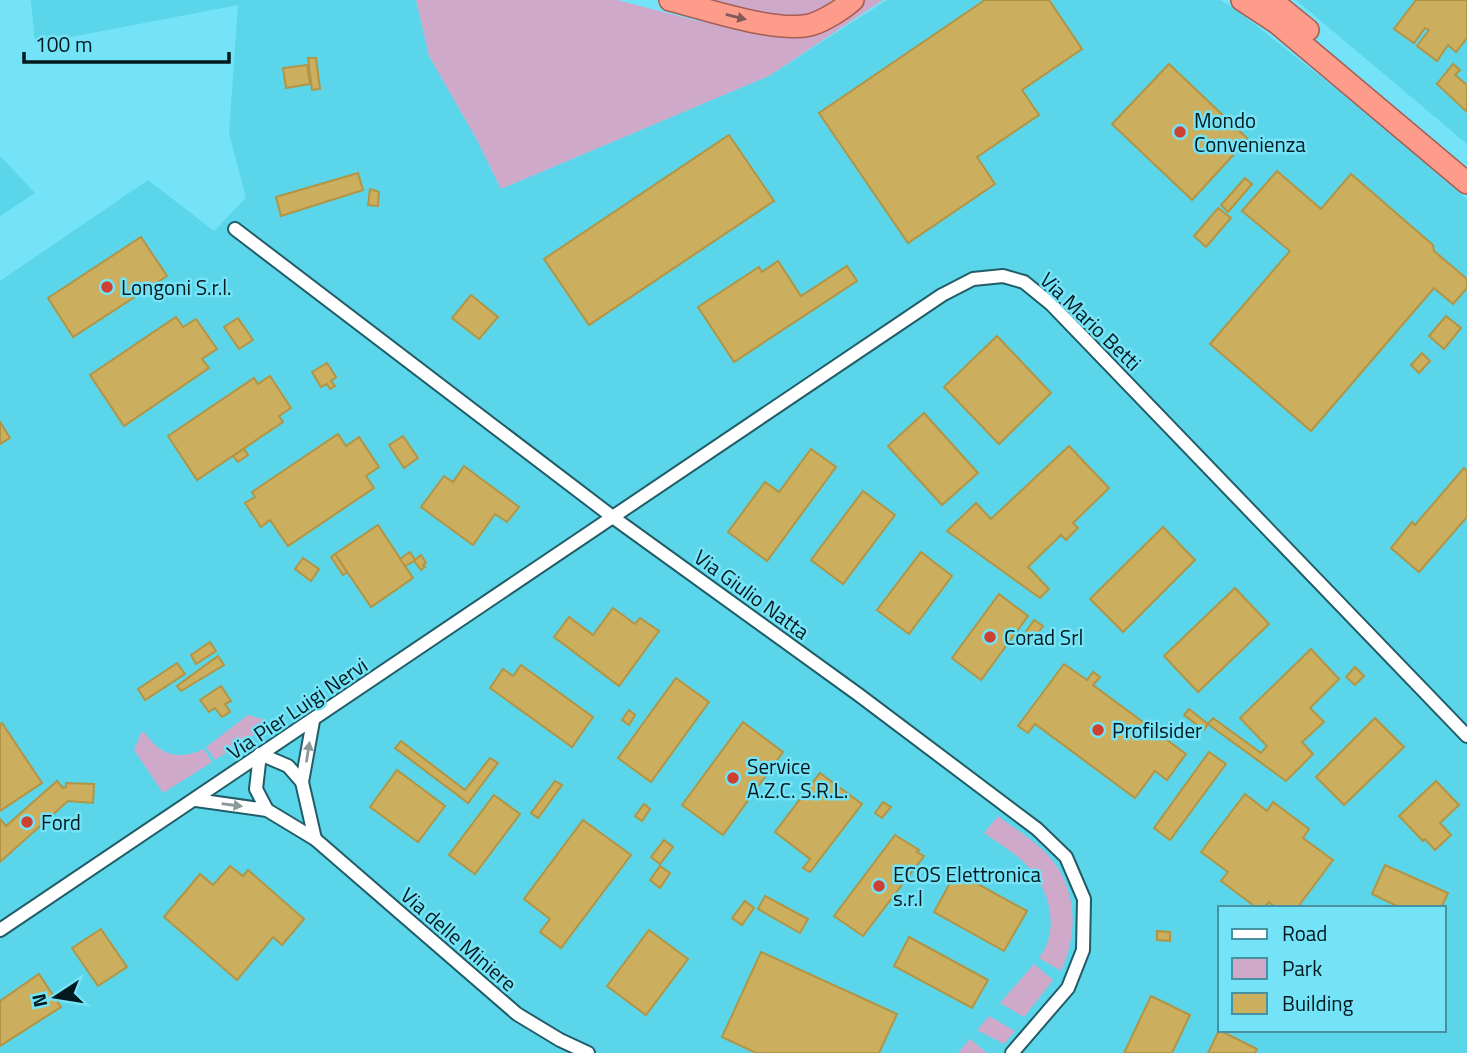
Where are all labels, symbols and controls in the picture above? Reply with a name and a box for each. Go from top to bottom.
one-way arrow [725,11,747,22]
scale bar [24,21,229,65]
text: 100 m [35,28,92,60]
place label: Mondo Convenienza [1194,104,1306,160]
marker: Mondo Convenienza [1172,124,1188,140]
street label: Via Mario Betti [1033,264,1149,378]
place label: Longoni S.r.l. [121,271,232,303]
marker: Longoni S.r.l. [99,279,115,295]
street label: Via Giulio Natta [688,541,817,647]
place label: Corad Srl [1004,621,1083,653]
marker: Corad Srl [982,629,998,645]
street label: Via Pier Luigi Nervi [220,649,374,767]
place label: Profilsider [1112,714,1202,746]
marker: Profilsider [1090,722,1106,738]
one-way arrow [303,741,314,763]
place label: Service A.Z.C. S.R.L. [747,750,848,806]
marker: Service A.Z.C. S.R.L. [725,770,741,786]
one-way arrow [221,799,243,810]
place label: Ford [41,806,81,838]
marker: Ford [19,814,35,830]
place label: ECOS Elettronica s.r.l [893,858,1041,914]
marker: ECOS Elettronica s.r.l [871,878,887,894]
street label: Via delle Miniere [394,879,524,999]
legend [1218,906,1446,1032]
text: Road [1282,917,1327,949]
text: Park [1282,952,1322,984]
north arrow [21,962,91,1032]
text: Building [1282,987,1354,1019]
text: N [23,991,54,1010]

